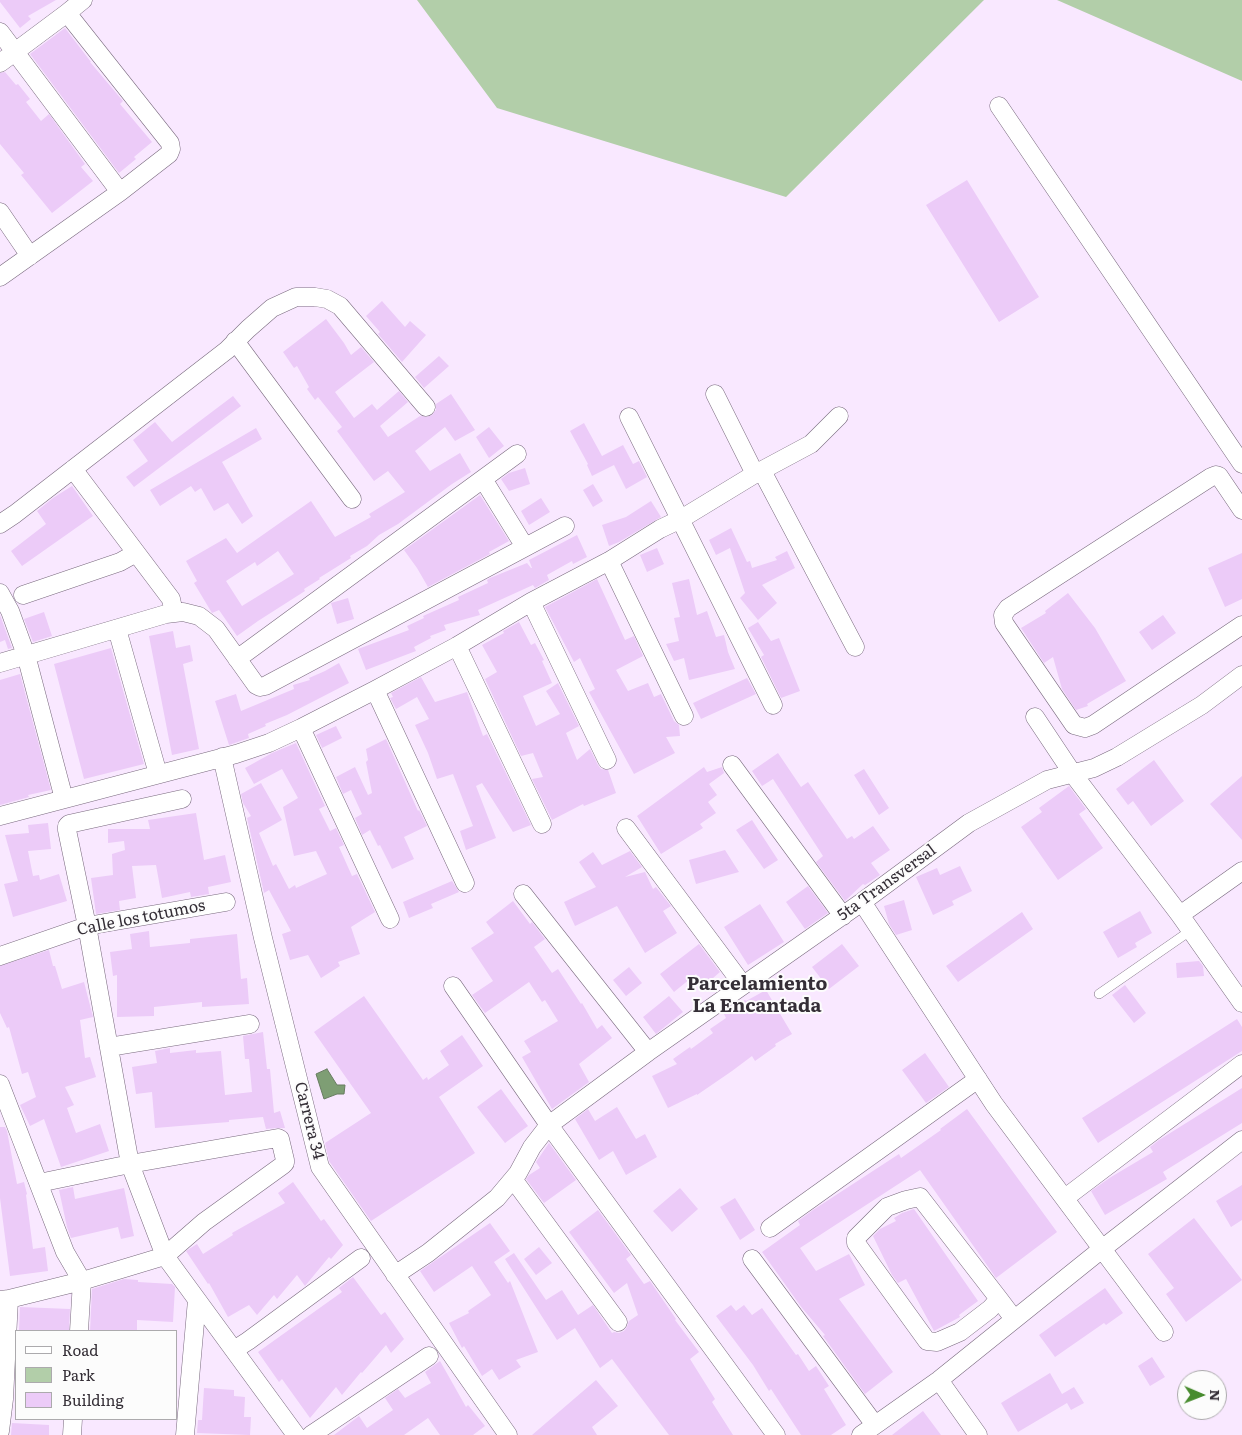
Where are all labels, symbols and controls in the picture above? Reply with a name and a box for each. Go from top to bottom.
street label: 5ta Transversal [834,841,940,925]
street label: Calle los totumos [75,896,207,940]
district label: Parcelamiento La Encantada [687,973,827,1017]
street label: Carrera 34 [290,1080,328,1162]
legend [15,1330,178,1420]
text: Road [62,1338,98,1361]
text: Park [62,1363,95,1386]
north arrow [1177,1370,1227,1420]
text: Building [62,1388,124,1411]
text: N [1206,1389,1226,1401]

